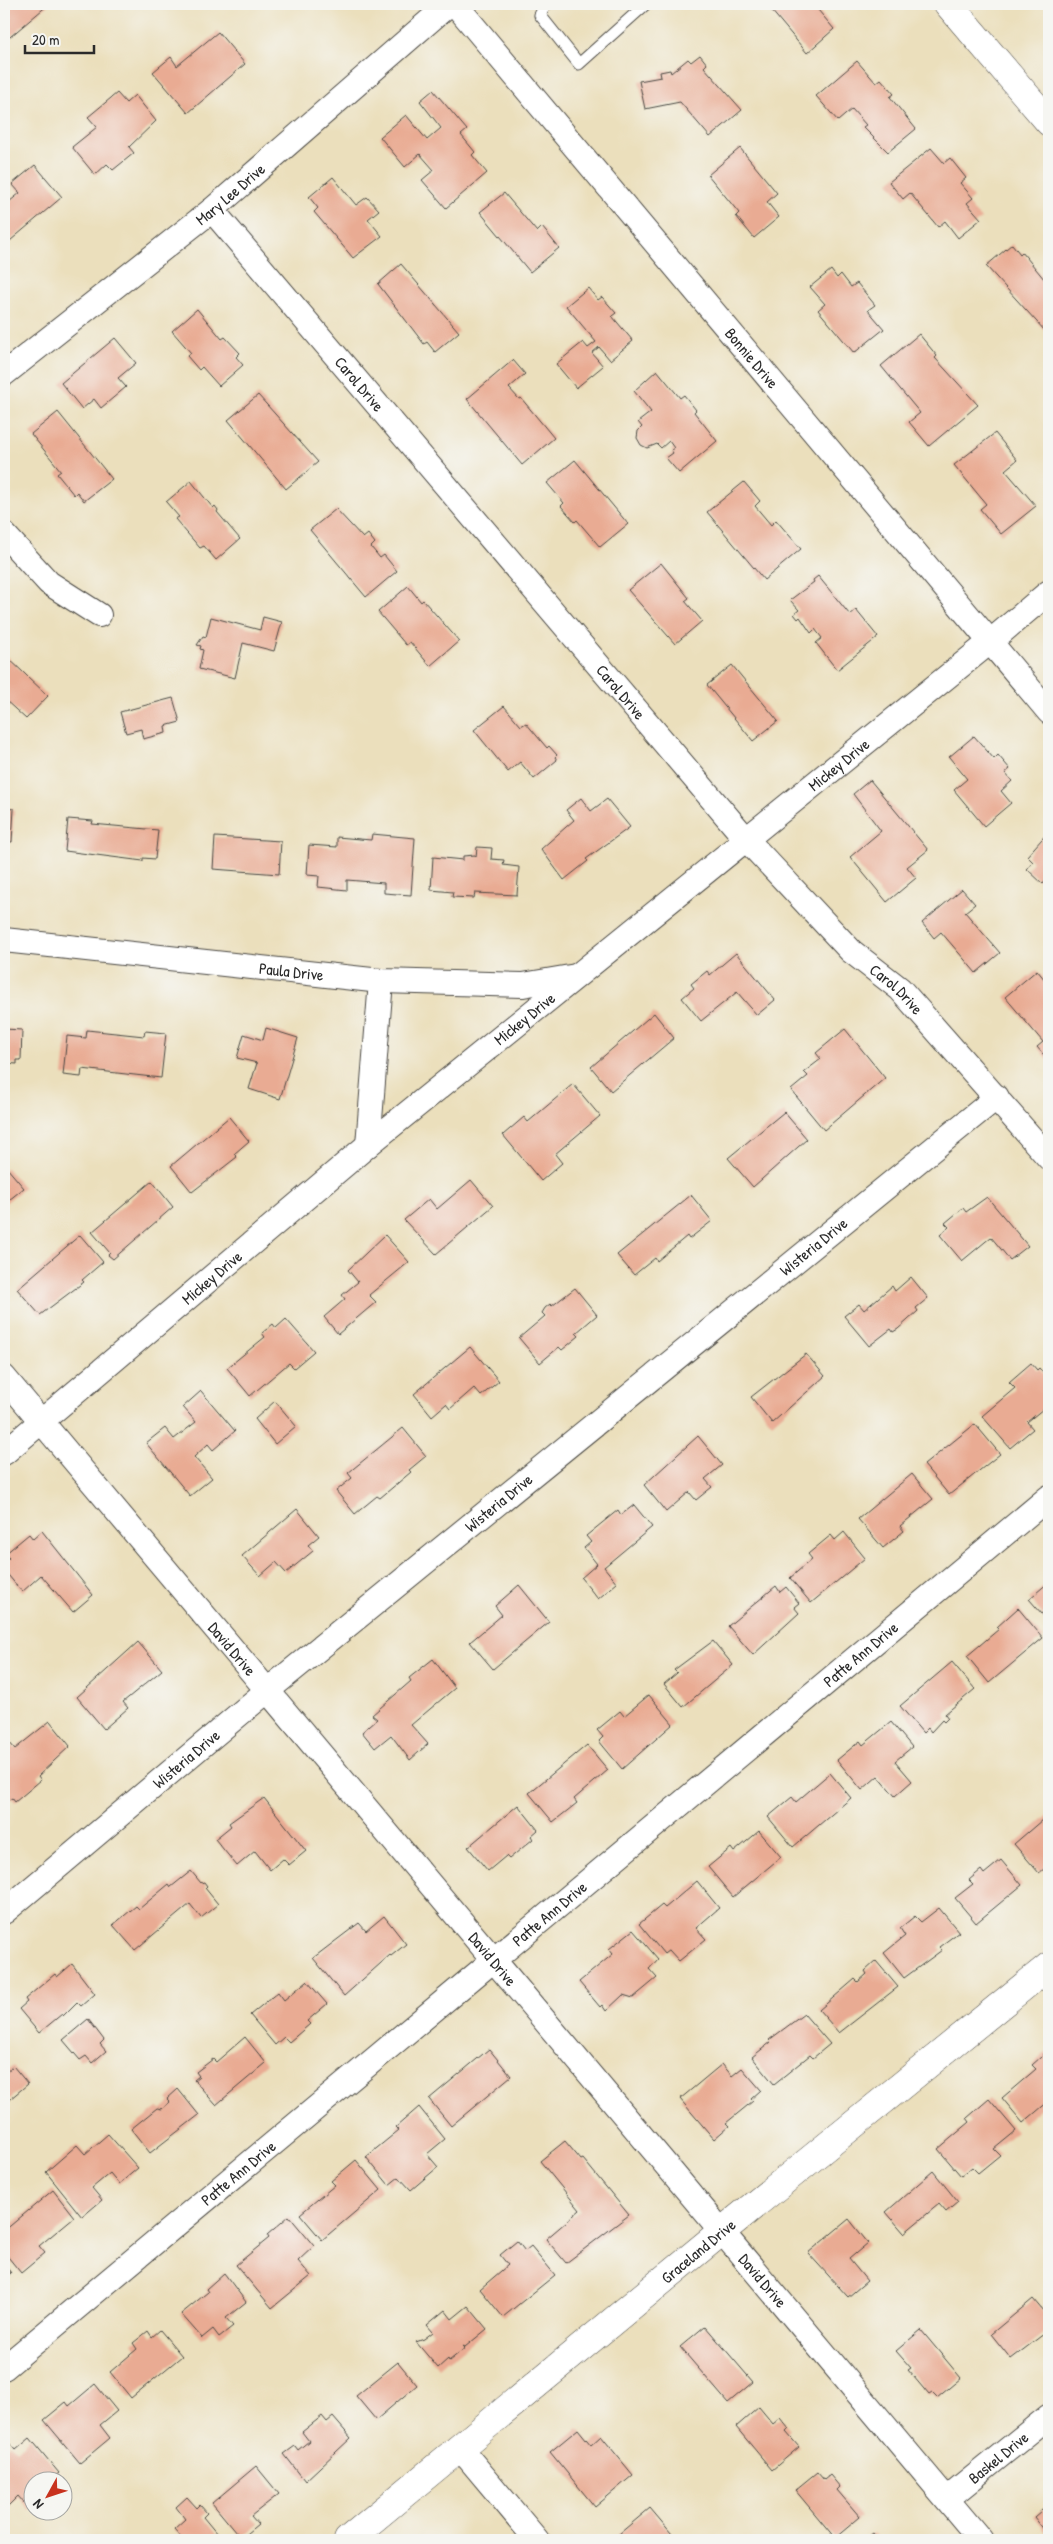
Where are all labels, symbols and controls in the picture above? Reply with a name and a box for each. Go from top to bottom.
scale bar [25,22,94,54]
text: 20 m [32,29,59,50]
street label: Mary Lee Drive [191,158,270,230]
street label: Bonnie Drive [720,323,784,393]
street label: Carol Drive [330,352,390,416]
street label: Carol Drive [591,660,651,724]
street label: Mickey Drive [803,733,874,796]
street label: Paula Drive [258,957,325,986]
street label: Carol Drive [865,959,929,1019]
street label: Mickey Drive [489,987,560,1050]
street label: Wisteria Drive [775,1212,852,1281]
street label: Mickey Drive [177,1245,247,1309]
street label: Wisteria Drive [460,1468,537,1537]
street label: Patte Ann Drive [818,1616,903,1692]
street label: David Drive [203,1617,262,1681]
street label: Wisteria Drive [148,1724,225,1793]
street label: Patte Ann Drive [507,1875,592,1951]
street label: David Drive [464,1927,522,1991]
street label: Patte Ann Drive [196,2135,281,2210]
street label: Graceland Drive [656,2213,741,2288]
street label: David Drive [734,2249,792,2313]
street label: Baskel Drive [963,2426,1033,2489]
north arrow [22,2472,72,2522]
text: N [28,2495,47,2514]

